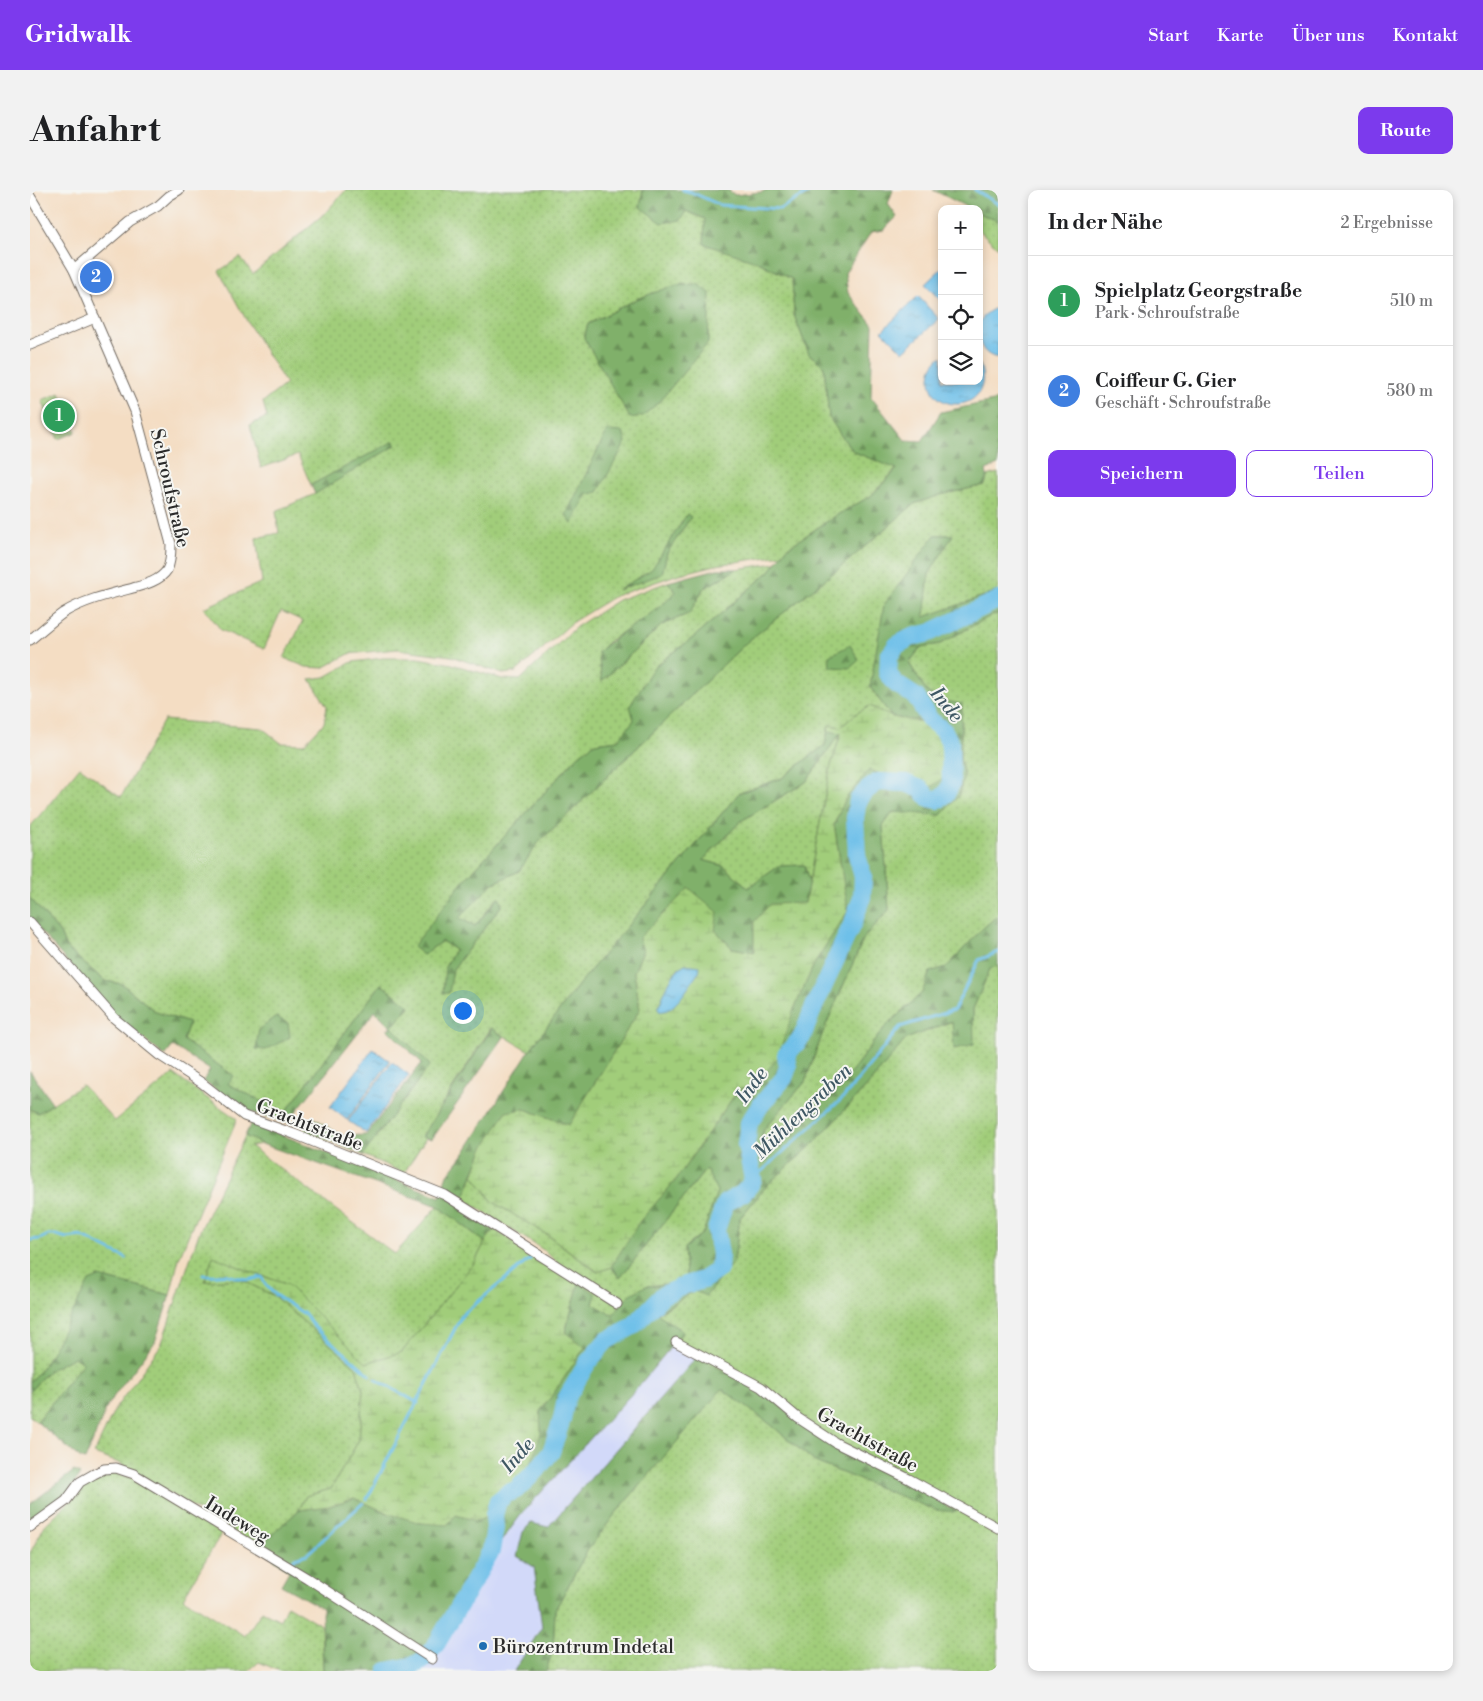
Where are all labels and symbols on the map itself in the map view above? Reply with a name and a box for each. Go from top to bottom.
pin: 2 [80,258,112,296]
pin: 1 [43,397,75,435]
street label: Schroufstraße [145,426,195,550]
water label: Inde [923,681,968,728]
your location [450,998,476,1024]
water label: Mühlengraben [748,1058,858,1165]
water label: Inde [730,1062,774,1110]
street label: Grachtstraße [253,1094,366,1156]
street label: Grachtstraße [813,1402,923,1478]
water label: Inde [495,1433,541,1480]
street label: Indeweg [201,1491,274,1549]
place label: Bürozentrum Indetal [492,1635,674,1659]
marker: Bürozentrum Indetal [477,1640,489,1652]

